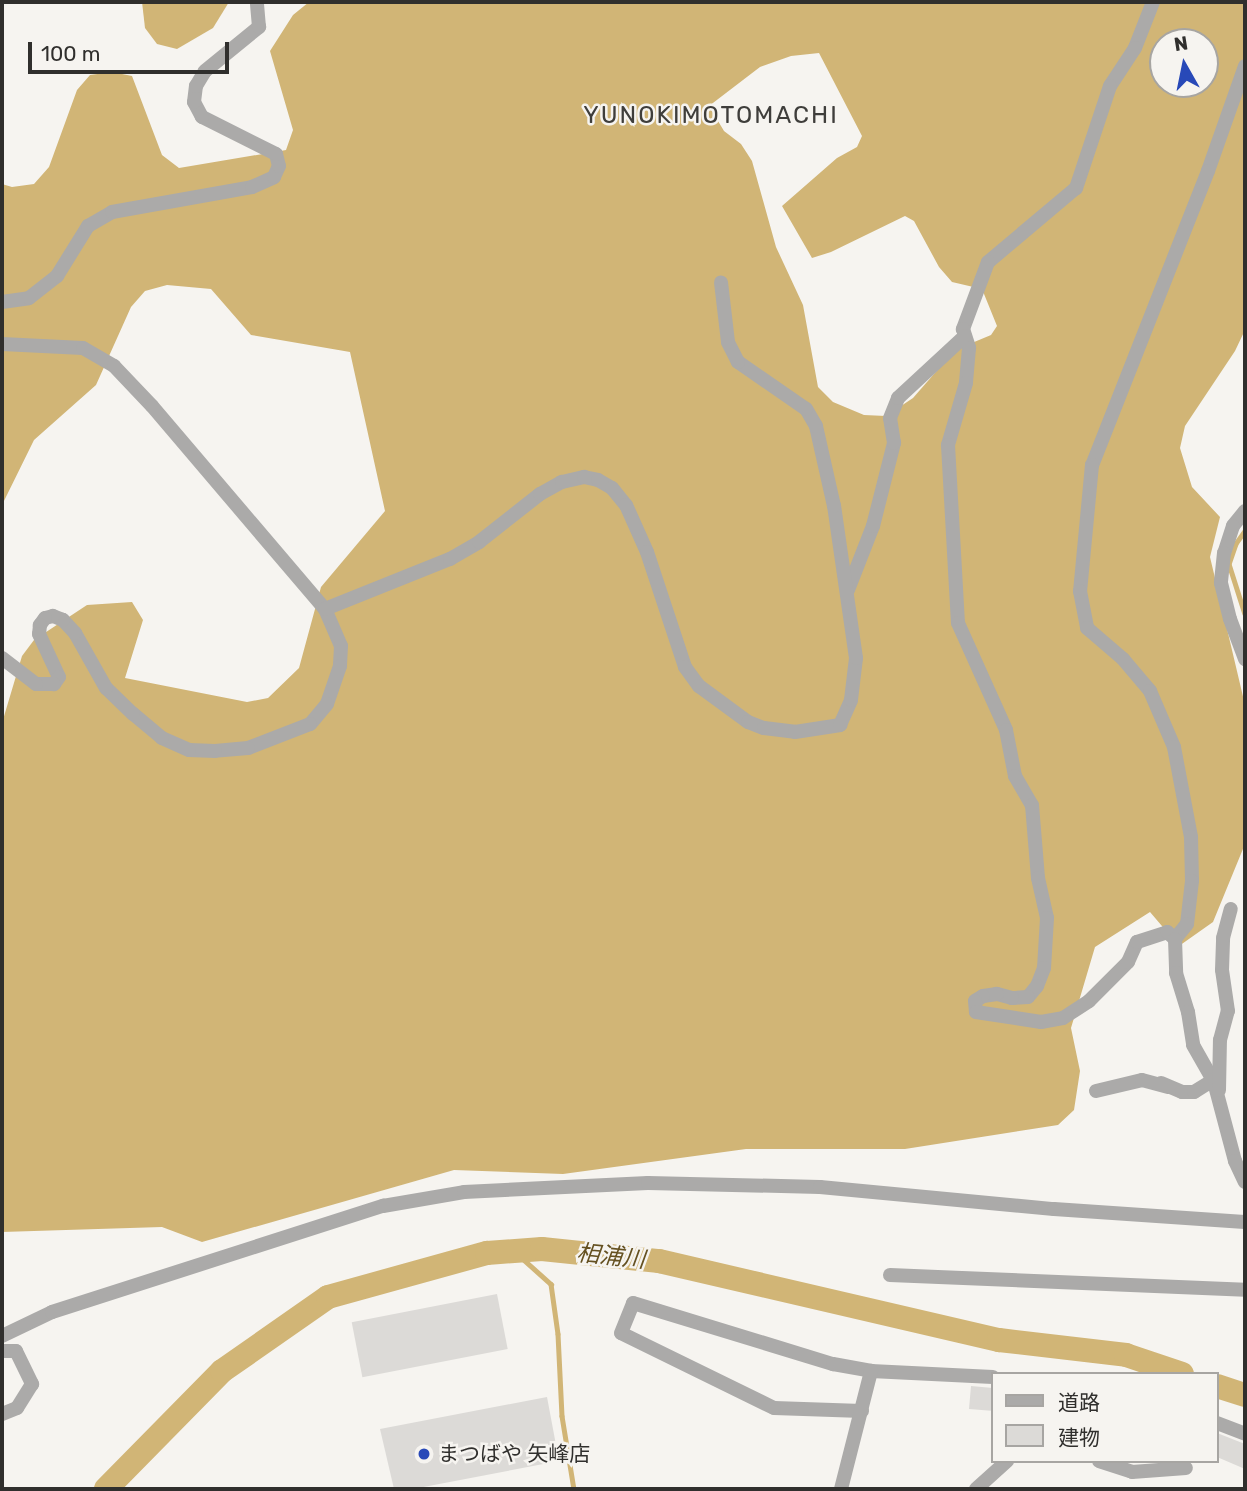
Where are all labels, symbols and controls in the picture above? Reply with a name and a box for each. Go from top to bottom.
scale bar [32,28,233,72]
north arrow [1149,28,1219,98]
text: N [1172,31,1189,56]
text: 100 m [41,41,100,66]
district label: YUNOKIMOTOMACHI [585,102,837,130]
water label: 相浦川 [575,1239,647,1273]
legend [992,1372,1219,1463]
text: 道路 [1058,1390,1100,1415]
text: 建物 [1058,1425,1100,1450]
place label: まつばや 矢峰店 [438,1441,590,1467]
marker: まつばや 矢峰店 [416,1446,432,1462]

